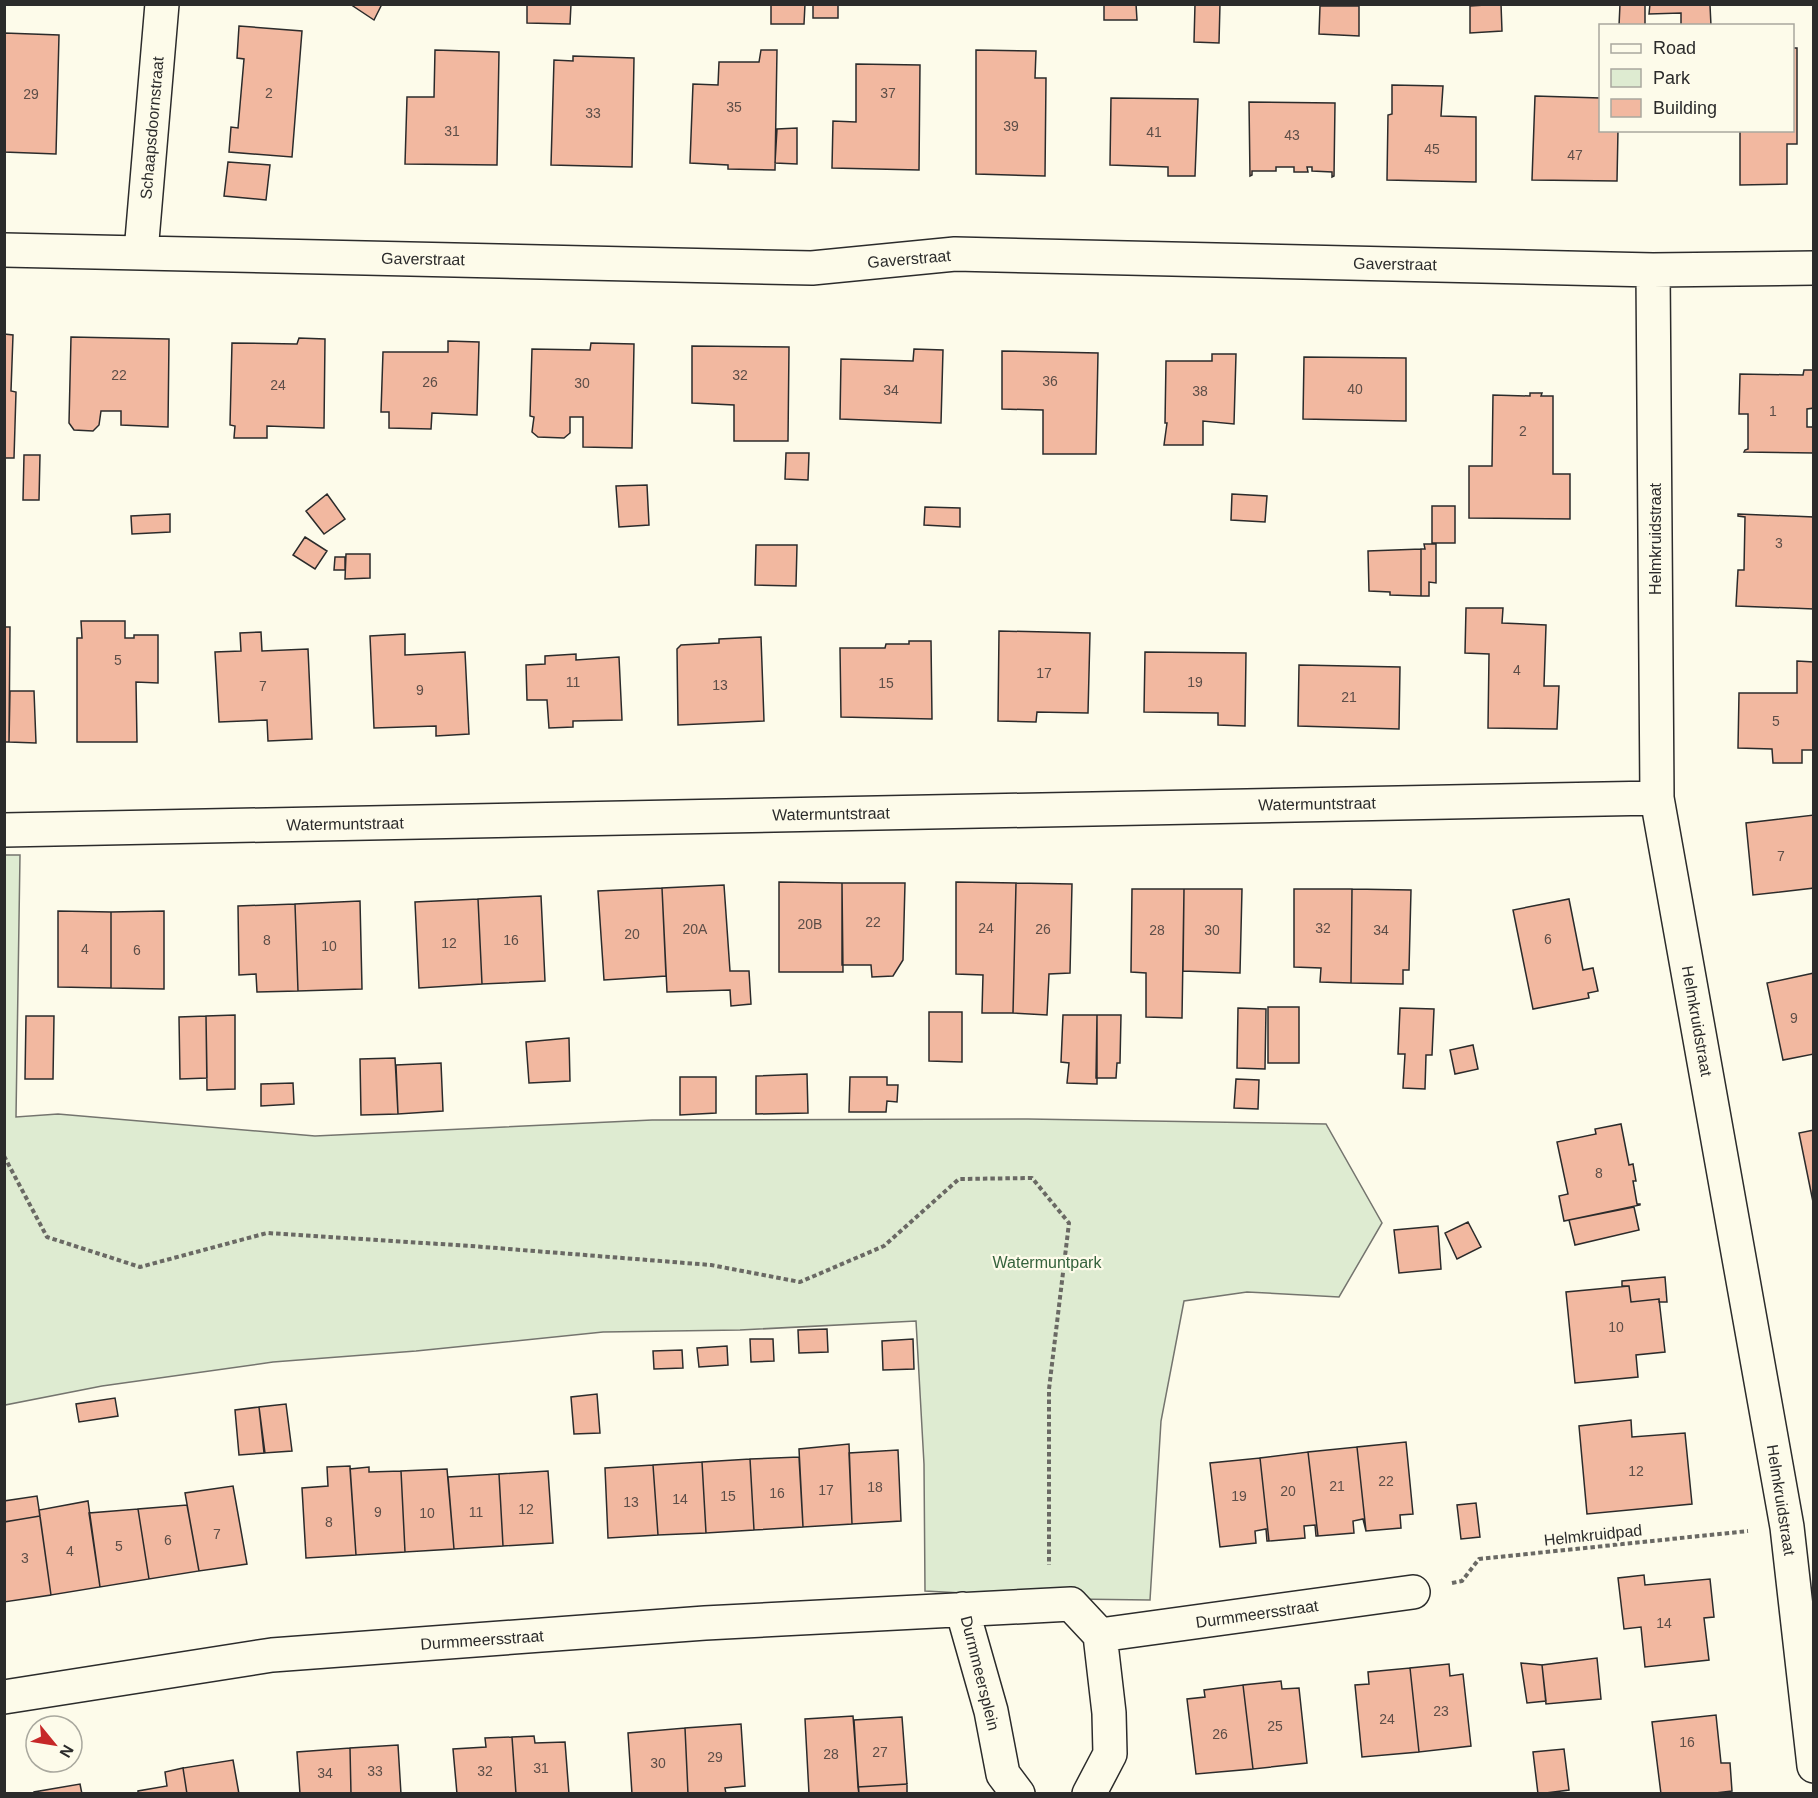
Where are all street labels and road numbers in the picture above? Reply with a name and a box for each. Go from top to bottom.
street label: Schaapsdoornstraat [137,55,167,200]
street label: Gaverstraat [867,247,952,271]
street label: Gaverstraat [381,250,465,268]
street label: Gaverstraat [1353,255,1437,273]
street label: Helmkruidstraat [1647,482,1664,595]
street label: Watermuntstraat [1258,794,1377,814]
street label: Watermuntstraat [772,804,891,824]
street label: Watermuntstraat [286,814,405,834]
street label: Helmkruidstraat [1679,964,1715,1078]
street label: Helmkruidstraat [1764,1443,1798,1557]
street label: Helmkruidpad [1543,1521,1643,1549]
street label: Durmmeersstraat [1195,1597,1320,1631]
street label: Durmmeersplein [958,1614,1002,1732]
street label: Durmmeersstraat [420,1627,545,1653]

